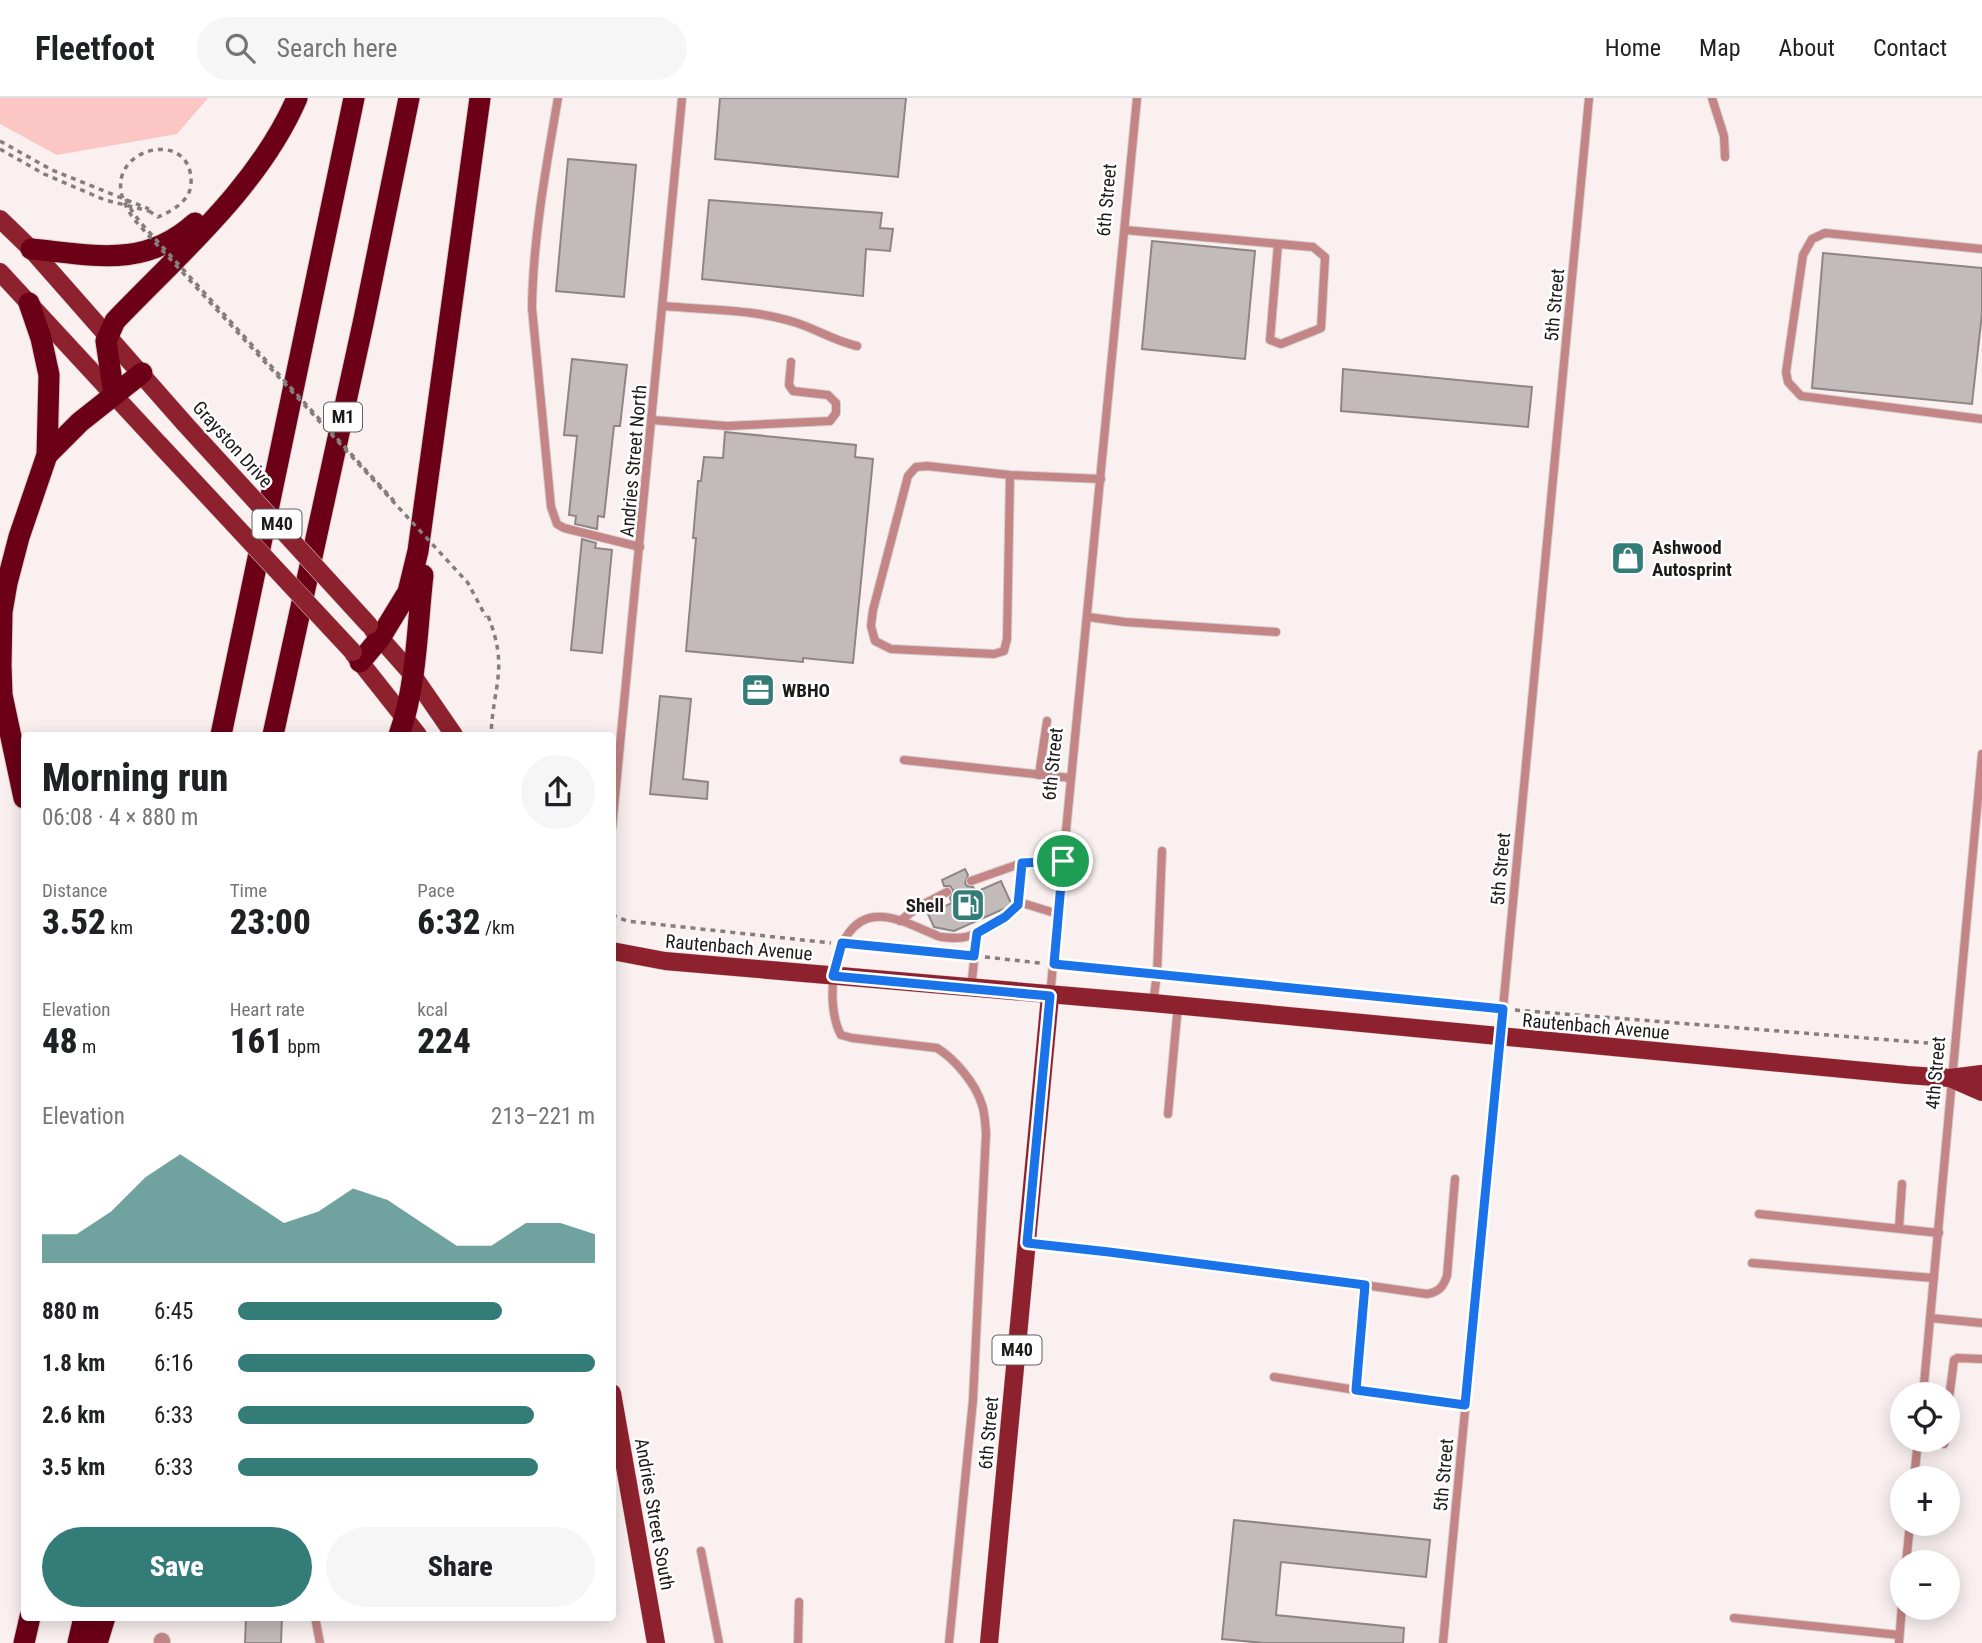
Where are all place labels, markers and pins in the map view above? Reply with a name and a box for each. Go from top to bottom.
place label: Ashwood Autosprint [1652,536,1732,581]
shop icon: Ashwood Autosprint [1609,539,1647,577]
office icon: WBHO [739,671,777,709]
place label: WBHO [782,679,830,702]
pin [1033,831,1093,891]
fuel station icon: Shell [949,886,987,924]
place label: Shell [906,894,944,917]

